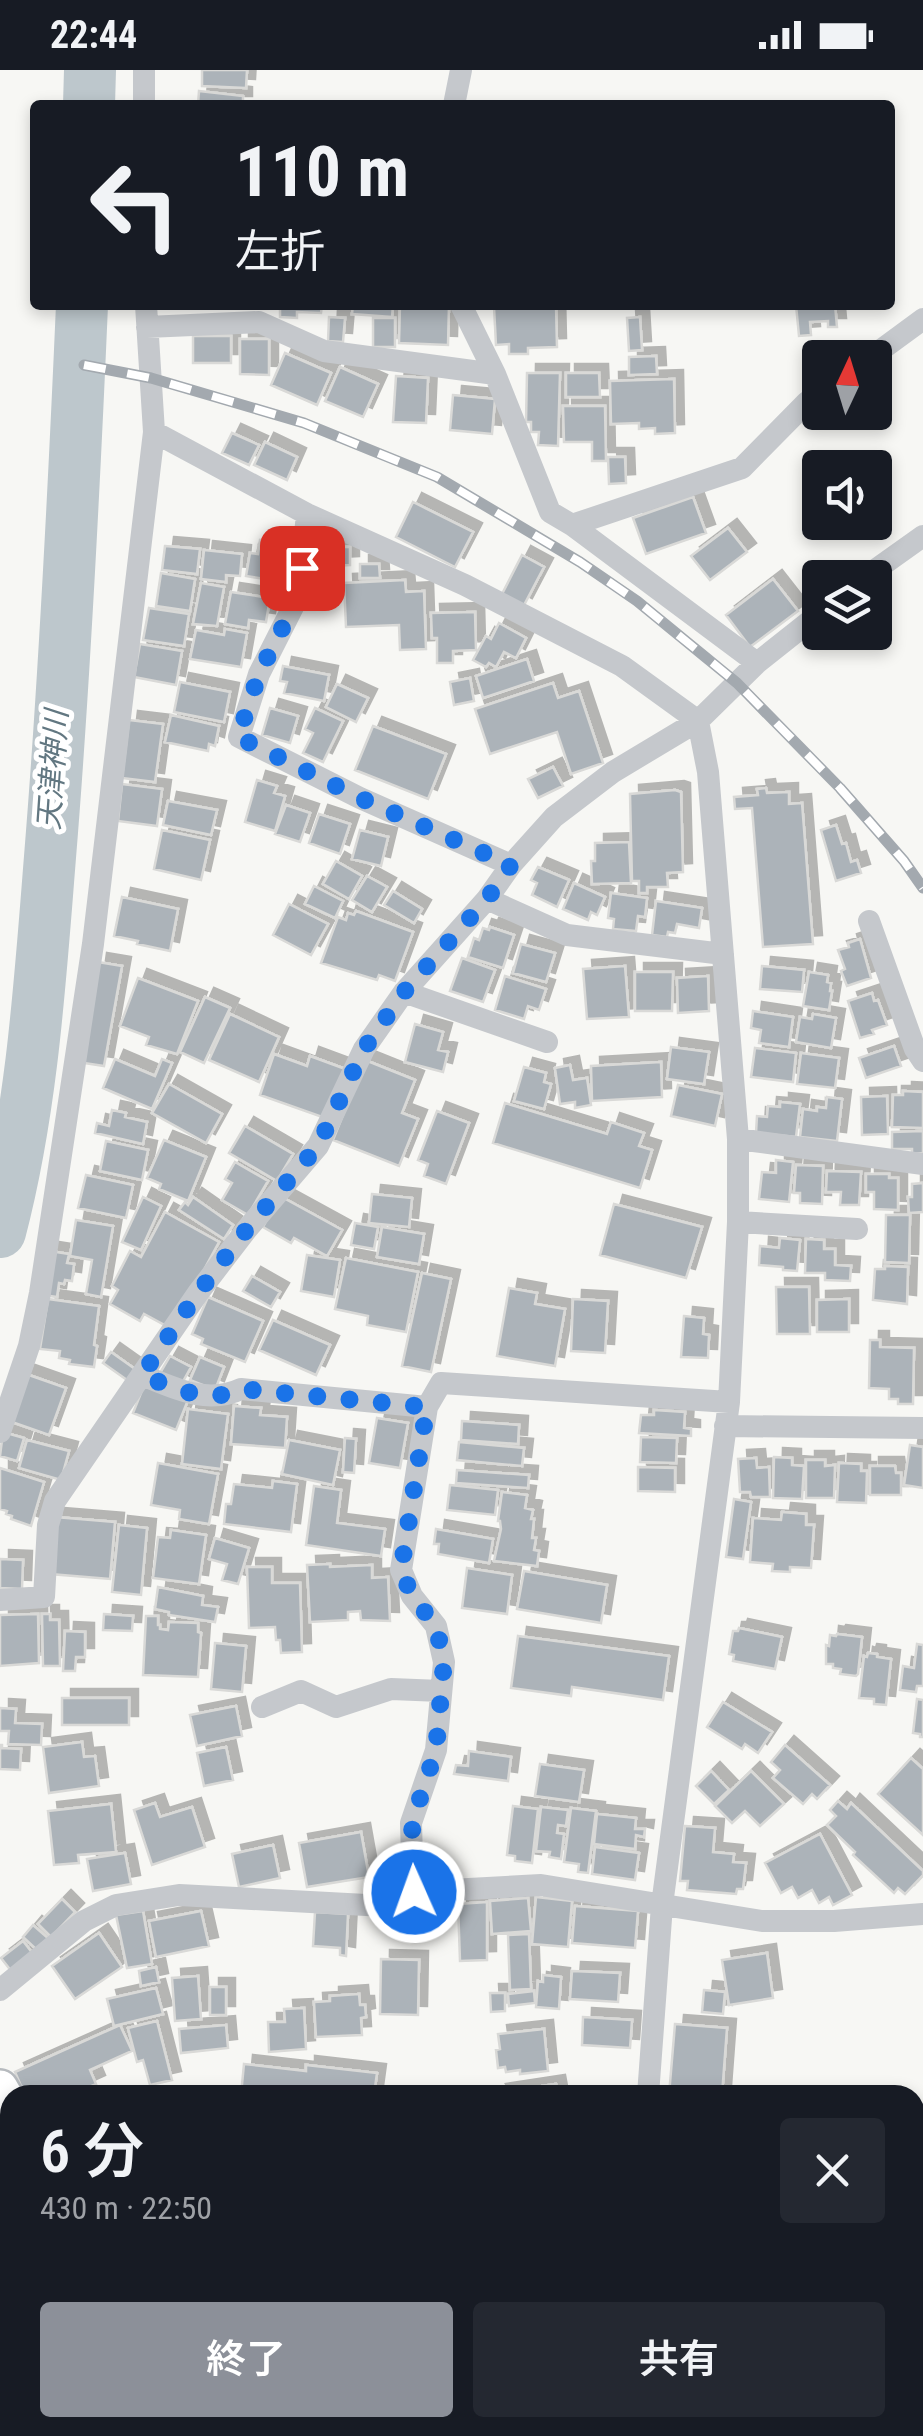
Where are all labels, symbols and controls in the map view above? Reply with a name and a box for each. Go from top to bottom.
text: 22:44 [50,13,137,57]
text: 110 m [235,131,409,213]
icon: left [70,140,200,270]
text: 左折 [235,225,325,278]
north arrow [802,340,892,430]
map controls [802,340,892,650]
button: sound [802,450,892,540]
pin [260,526,345,611]
icon: arrive [275,541,330,596]
button: layers [802,560,892,650]
water label: 天津神川 [31,706,74,831]
position arrow [362,1840,466,1944]
text: 6 分 [40,2116,144,2187]
button: close [780,2118,885,2223]
text: 430 m · 22:50 [40,2189,212,2227]
button: 終了 [40,2302,453,2417]
button: 共有 [473,2302,885,2417]

